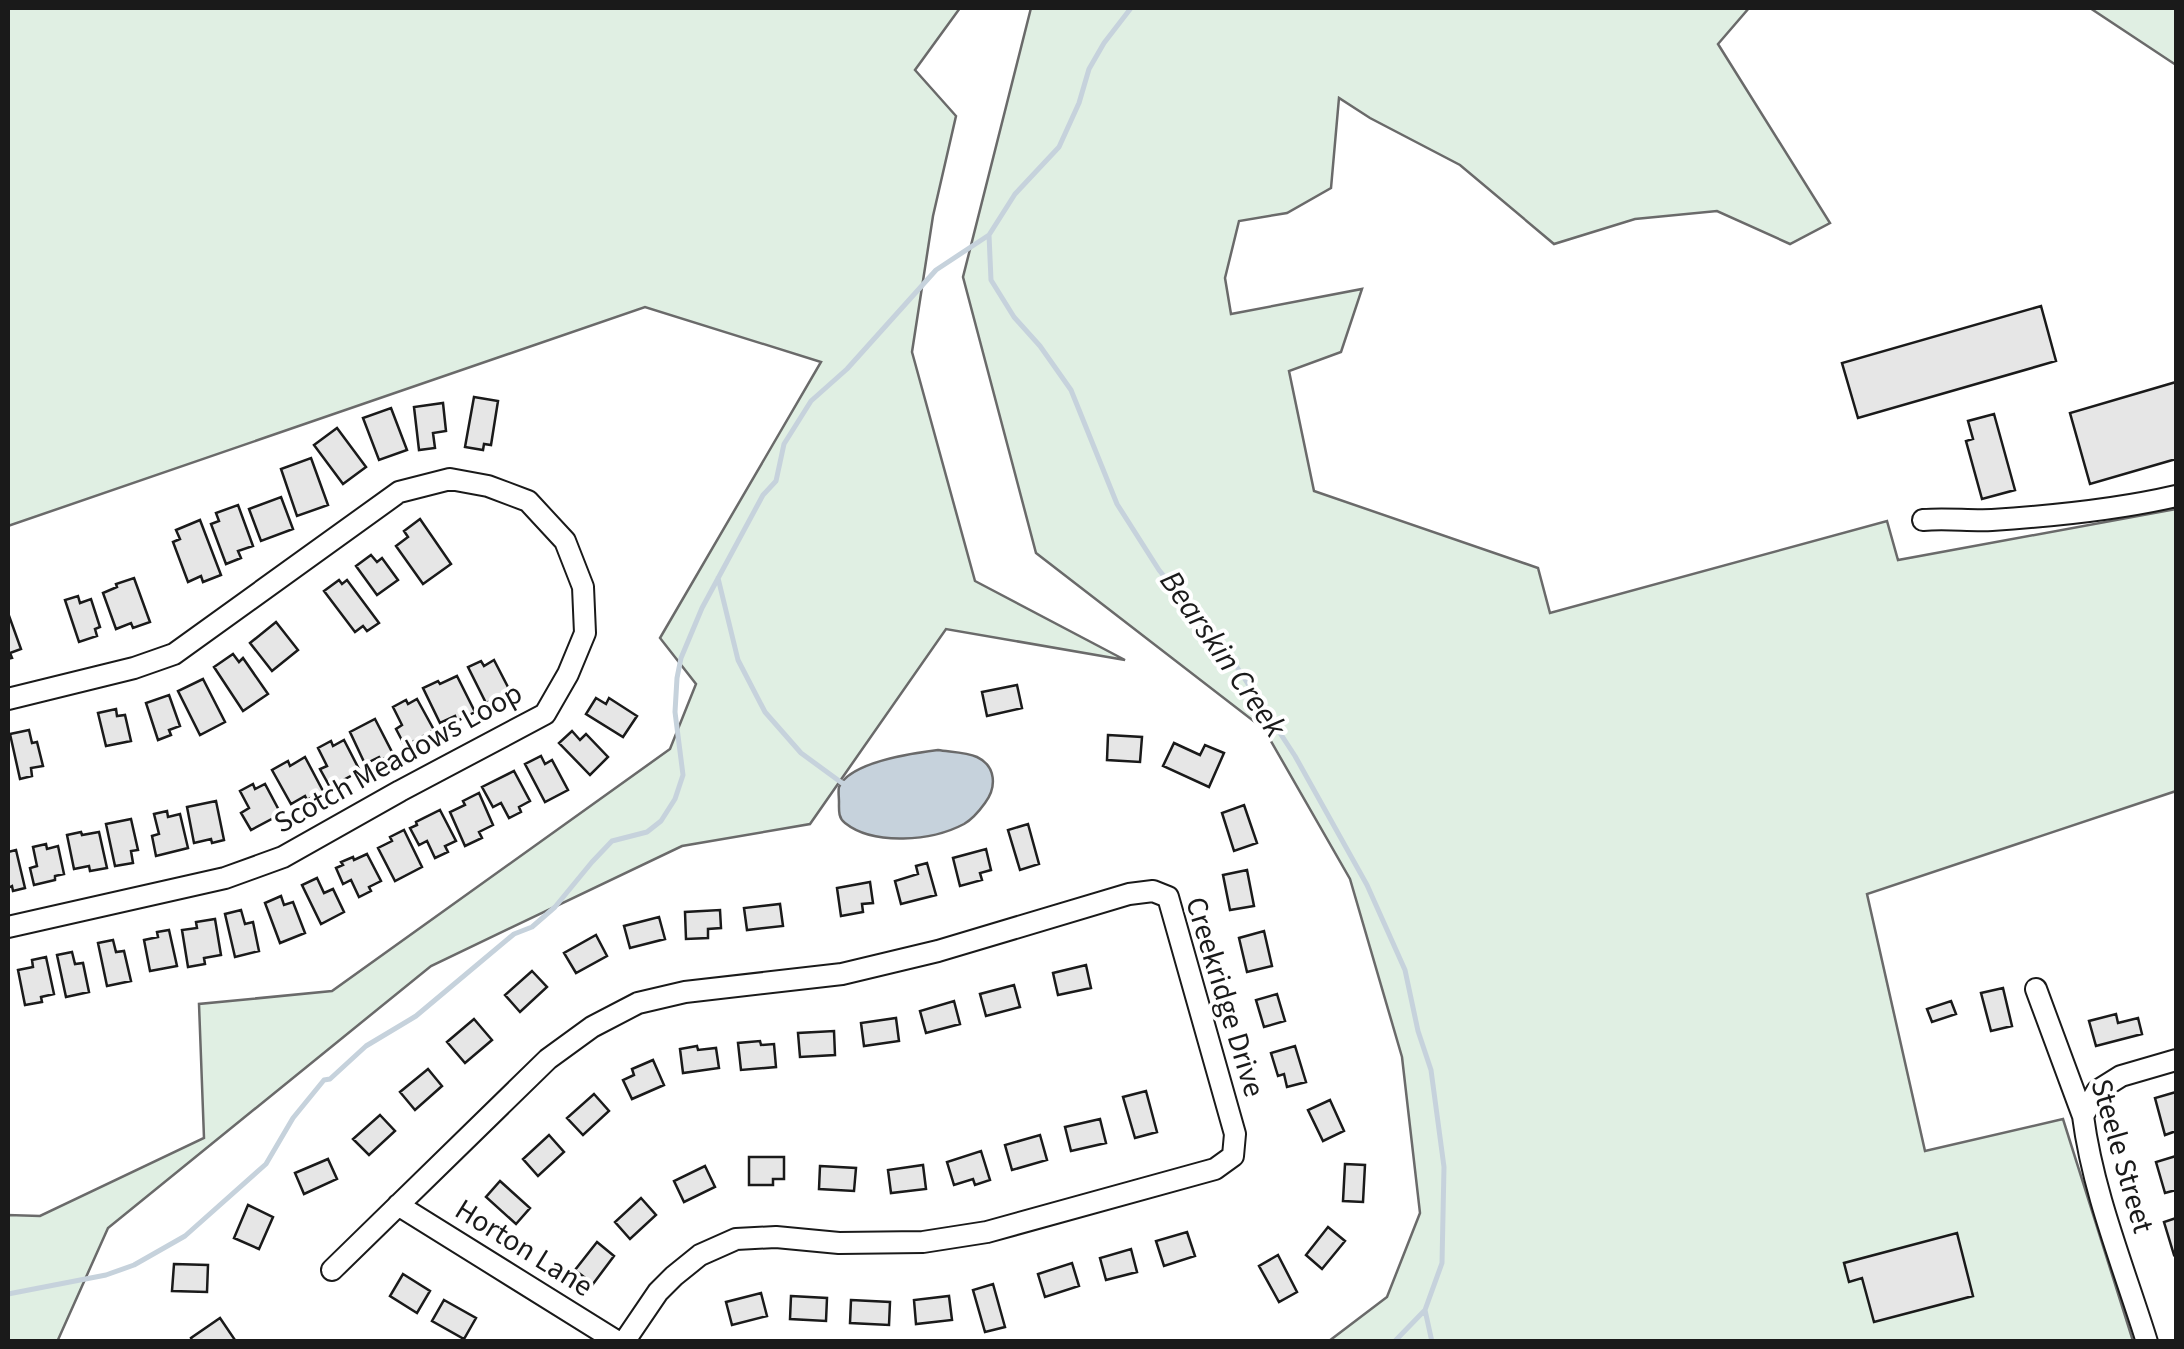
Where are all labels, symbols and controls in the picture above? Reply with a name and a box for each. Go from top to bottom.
water label: Bearskin Creek [1148,561,1298,747]
street label: Scotch Meadows Loop [266,672,530,844]
street label: Creekridge Drive [1174,892,1276,1102]
street label: Steele Street [2079,1074,2165,1238]
street label: Horton Lane [447,1189,601,1307]

